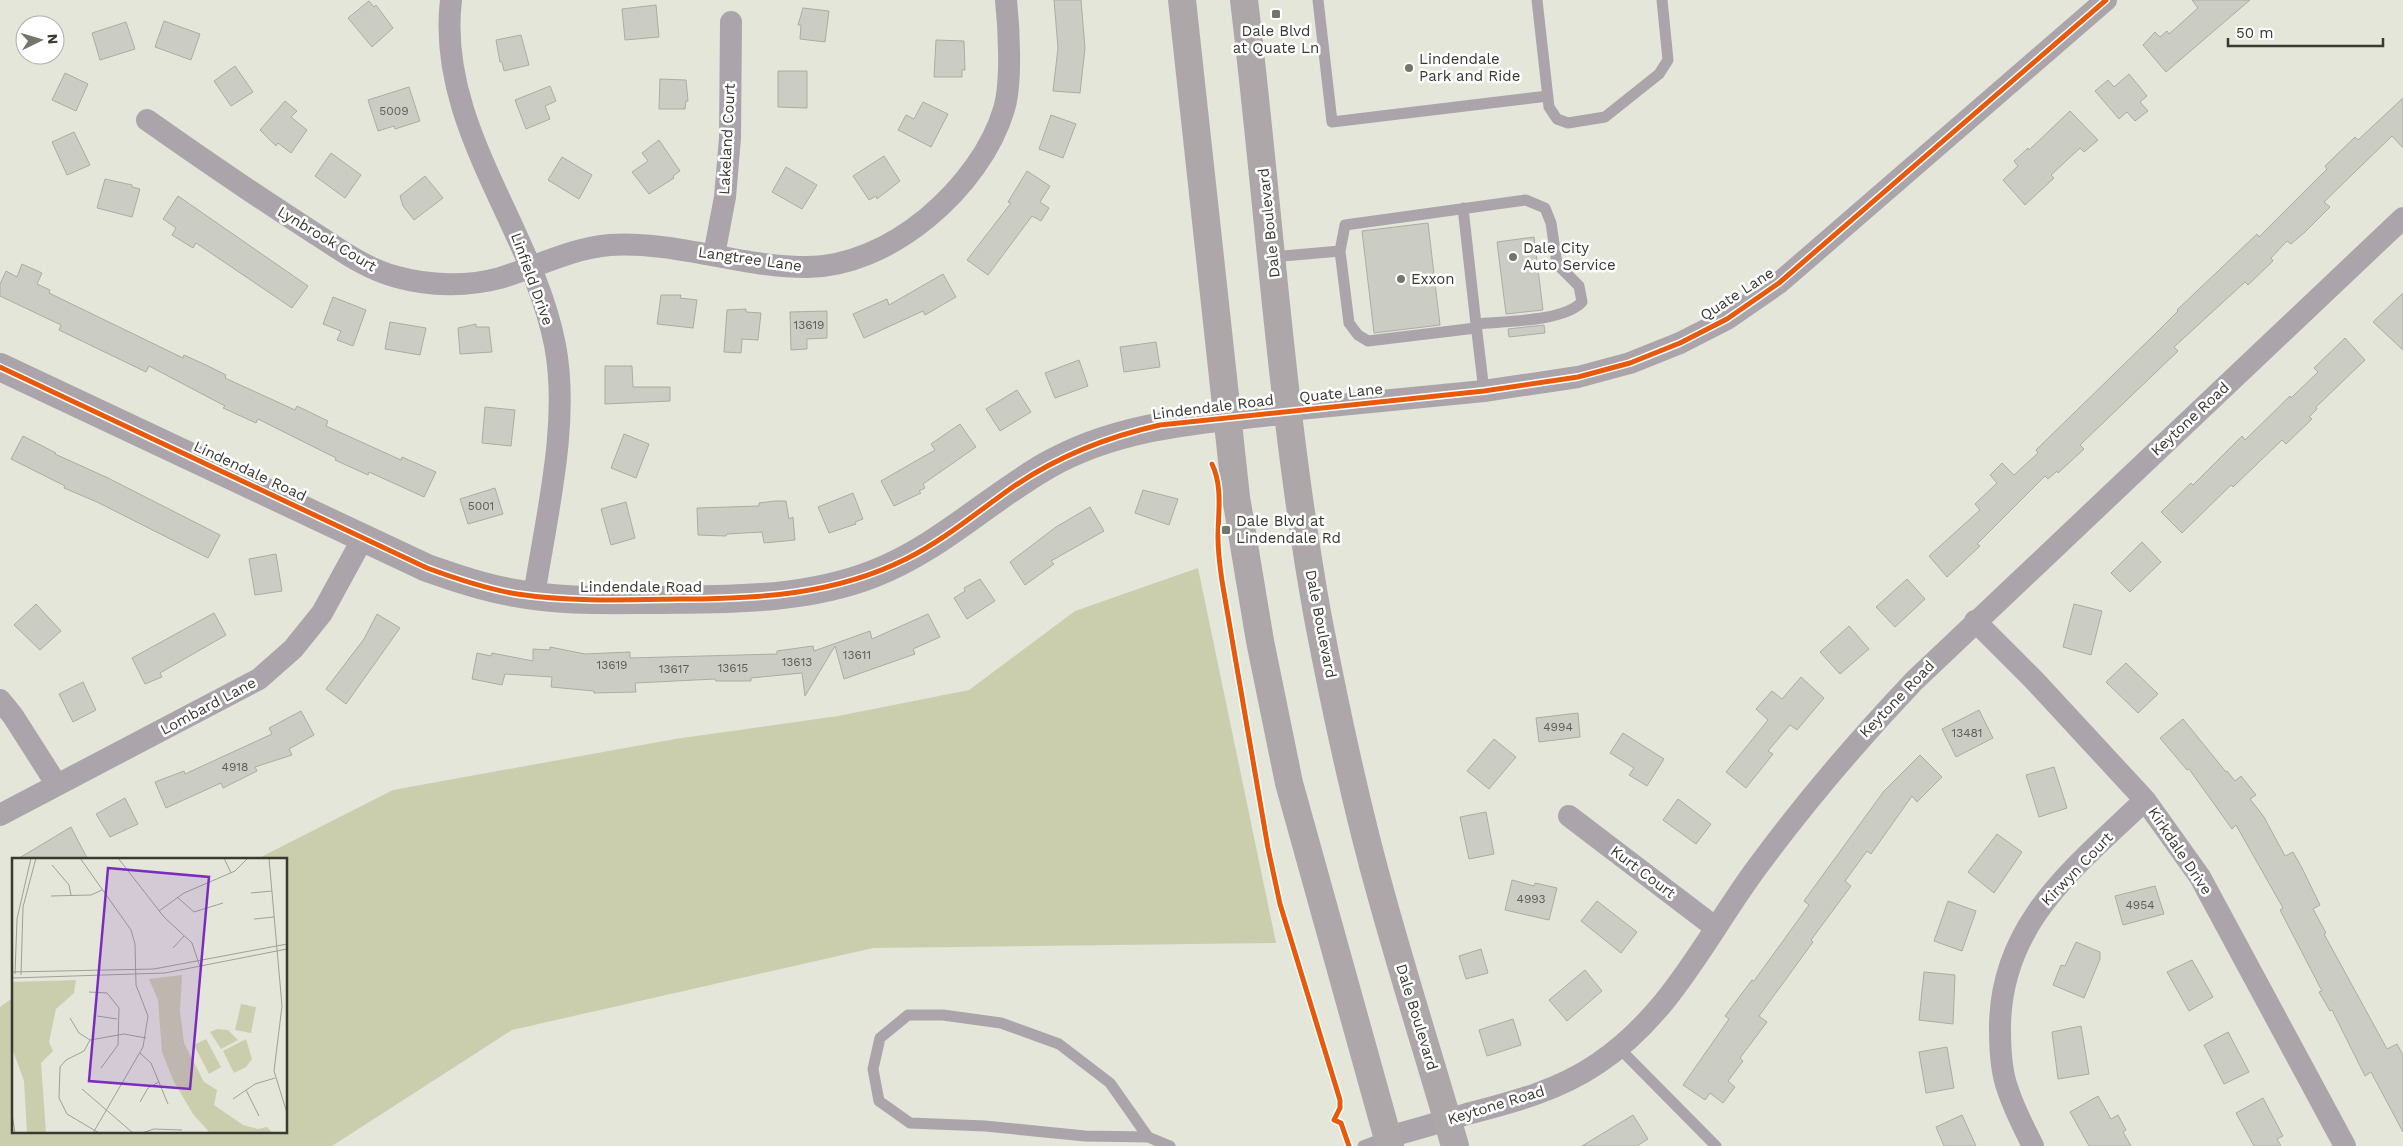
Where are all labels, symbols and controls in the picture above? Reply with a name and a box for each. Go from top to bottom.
marker: Dale Blvd at Quate Ln [1270,8,1282,20]
north arrow [15,15,65,65]
scale bar [2228,15,2383,47]
place label: Dale Blvd at Quate Ln [1233,22,1319,57]
text: 50 m [2236,24,2273,42]
text: N [45,33,61,45]
place label: Lindendale Park and Ride [1419,50,1520,85]
marker: Lindendale Park and Ride [1403,62,1415,74]
street label: Lakeland Court [715,82,739,195]
house number: 5009 [379,104,409,118]
street label: Dale Boulevard [1254,167,1284,279]
street label: Lynbrook Court [274,203,380,276]
street label: Linfield Drive [507,230,557,328]
place label: Dale City Auto Service [1523,239,1616,274]
street label: Langtree Lane [697,243,803,275]
marker: Dale City Auto Service [1507,251,1519,263]
street label: Quate Lane [1697,264,1777,324]
place label: Exxon [1411,270,1455,288]
marker: Exxon [1395,273,1407,285]
house number: 13619 [793,318,825,332]
street label: Keytone Road [2147,378,2233,460]
street label: Quate Lane [1298,380,1384,406]
street label: Lindendale Road [1151,391,1275,423]
street label: Lindendale Road [191,437,309,505]
house number: 5001 [468,499,494,513]
place label: Dale Blvd at Lindendale Rd [1236,512,1341,547]
marker: Dale Blvd at Lindendale Rd [1220,524,1232,536]
street label: Dale Boulevard [1302,568,1340,680]
street label: Lindendale Road [580,578,702,596]
house number: 13611 [843,648,871,662]
house number: 13613 [782,655,812,669]
street label: Keytone Road [1856,657,1938,741]
house number: 13619 [596,658,628,672]
house number: 13615 [718,661,748,675]
house number: 13617 [659,662,689,676]
street label: Lombard Lane [157,673,259,739]
house number: 4994 [1543,720,1573,734]
house number: 13481 [1951,726,1983,740]
house number: 4918 [222,760,248,774]
street label: Kirkdale Drive [2144,804,2216,898]
street label: Kirwyn Court [2037,828,2117,909]
street label: Kurt Court [1607,842,1679,903]
inset map [12,858,288,1134]
house number: 4993 [1517,892,1545,906]
house number: 4954 [2125,898,2155,912]
street label: Dale Boulevard [1392,962,1442,1072]
street label: Keytone Road [1445,1082,1547,1128]

